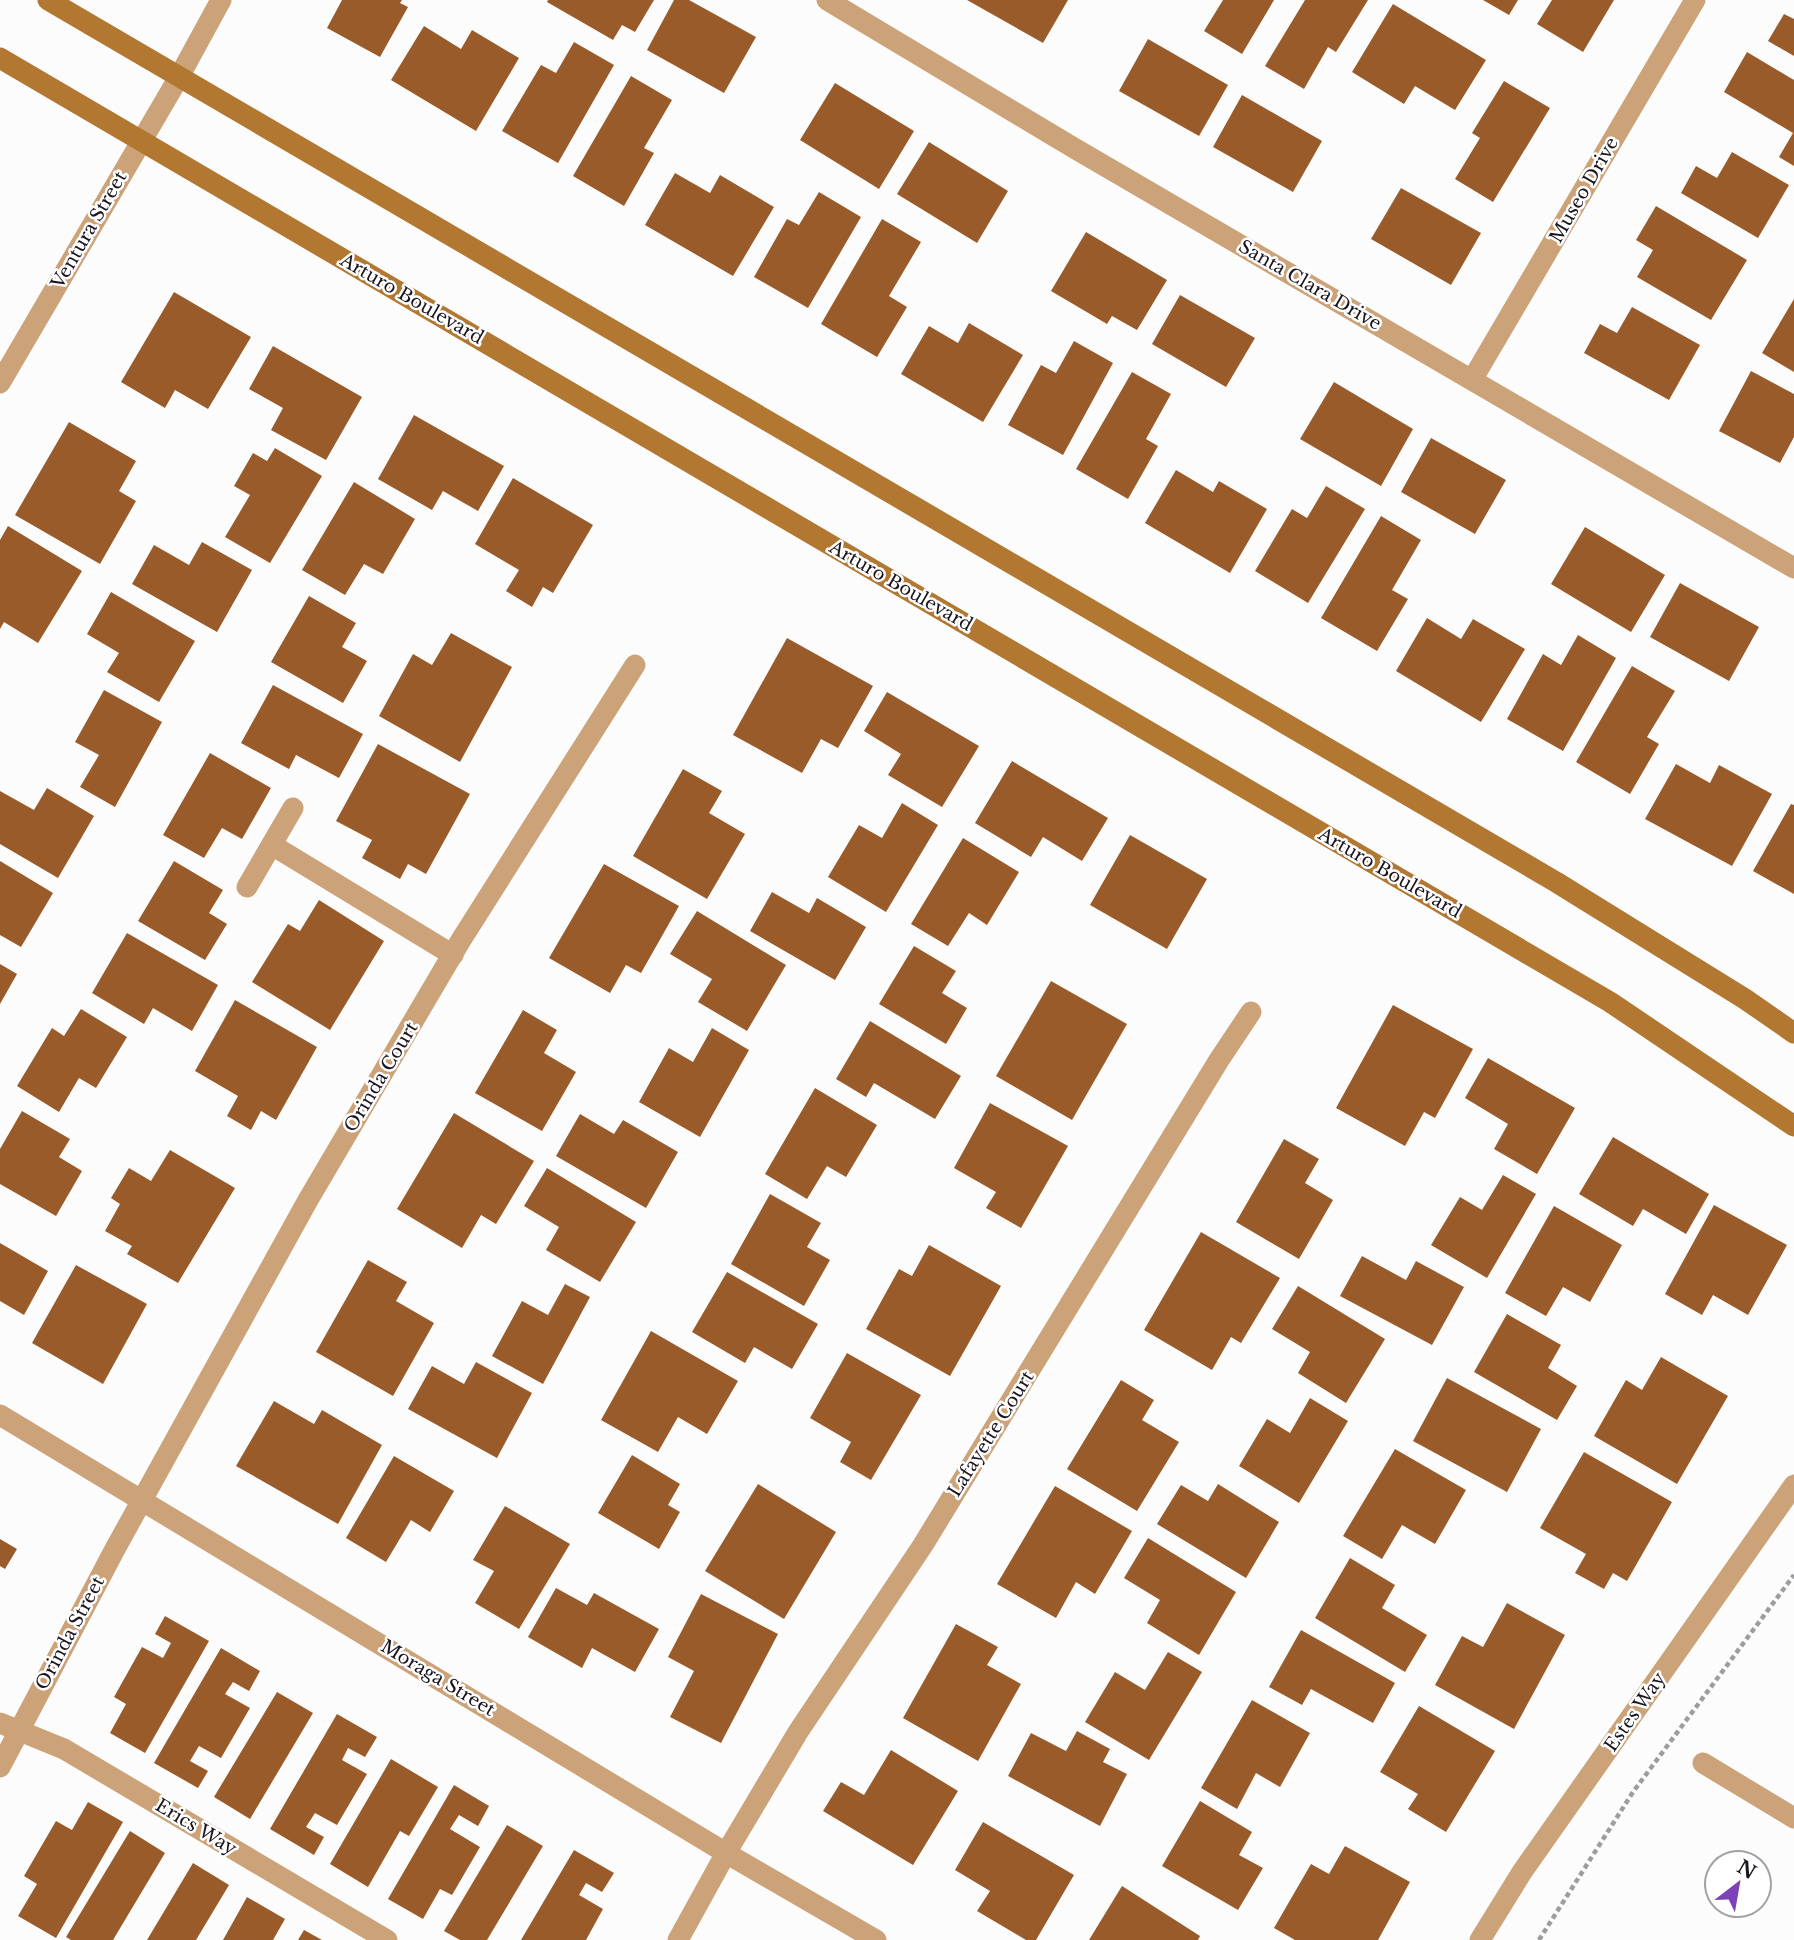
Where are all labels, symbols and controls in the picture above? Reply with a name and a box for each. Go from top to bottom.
street label: Museo Drive [1545,133,1623,247]
street label: Ventura Street [46,167,132,293]
street label: Santa Clara Drive [1235,235,1385,335]
street label: Arturo Boulevard [336,249,487,349]
street label: Arturo Boulevard [825,536,976,636]
street label: Arturo Boulevard [1314,823,1465,923]
street label: Orinda Court [339,1018,423,1136]
street label: Lafayette Court [943,1367,1039,1501]
street label: Orinda Street [31,1572,109,1694]
street label: Moraga Street [377,1635,499,1721]
street label: Estes Way [1600,1668,1671,1756]
street label: Erics Way [151,1794,241,1860]
north arrow [1703,1849,1773,1919]
text: N [1733,1855,1760,1884]

